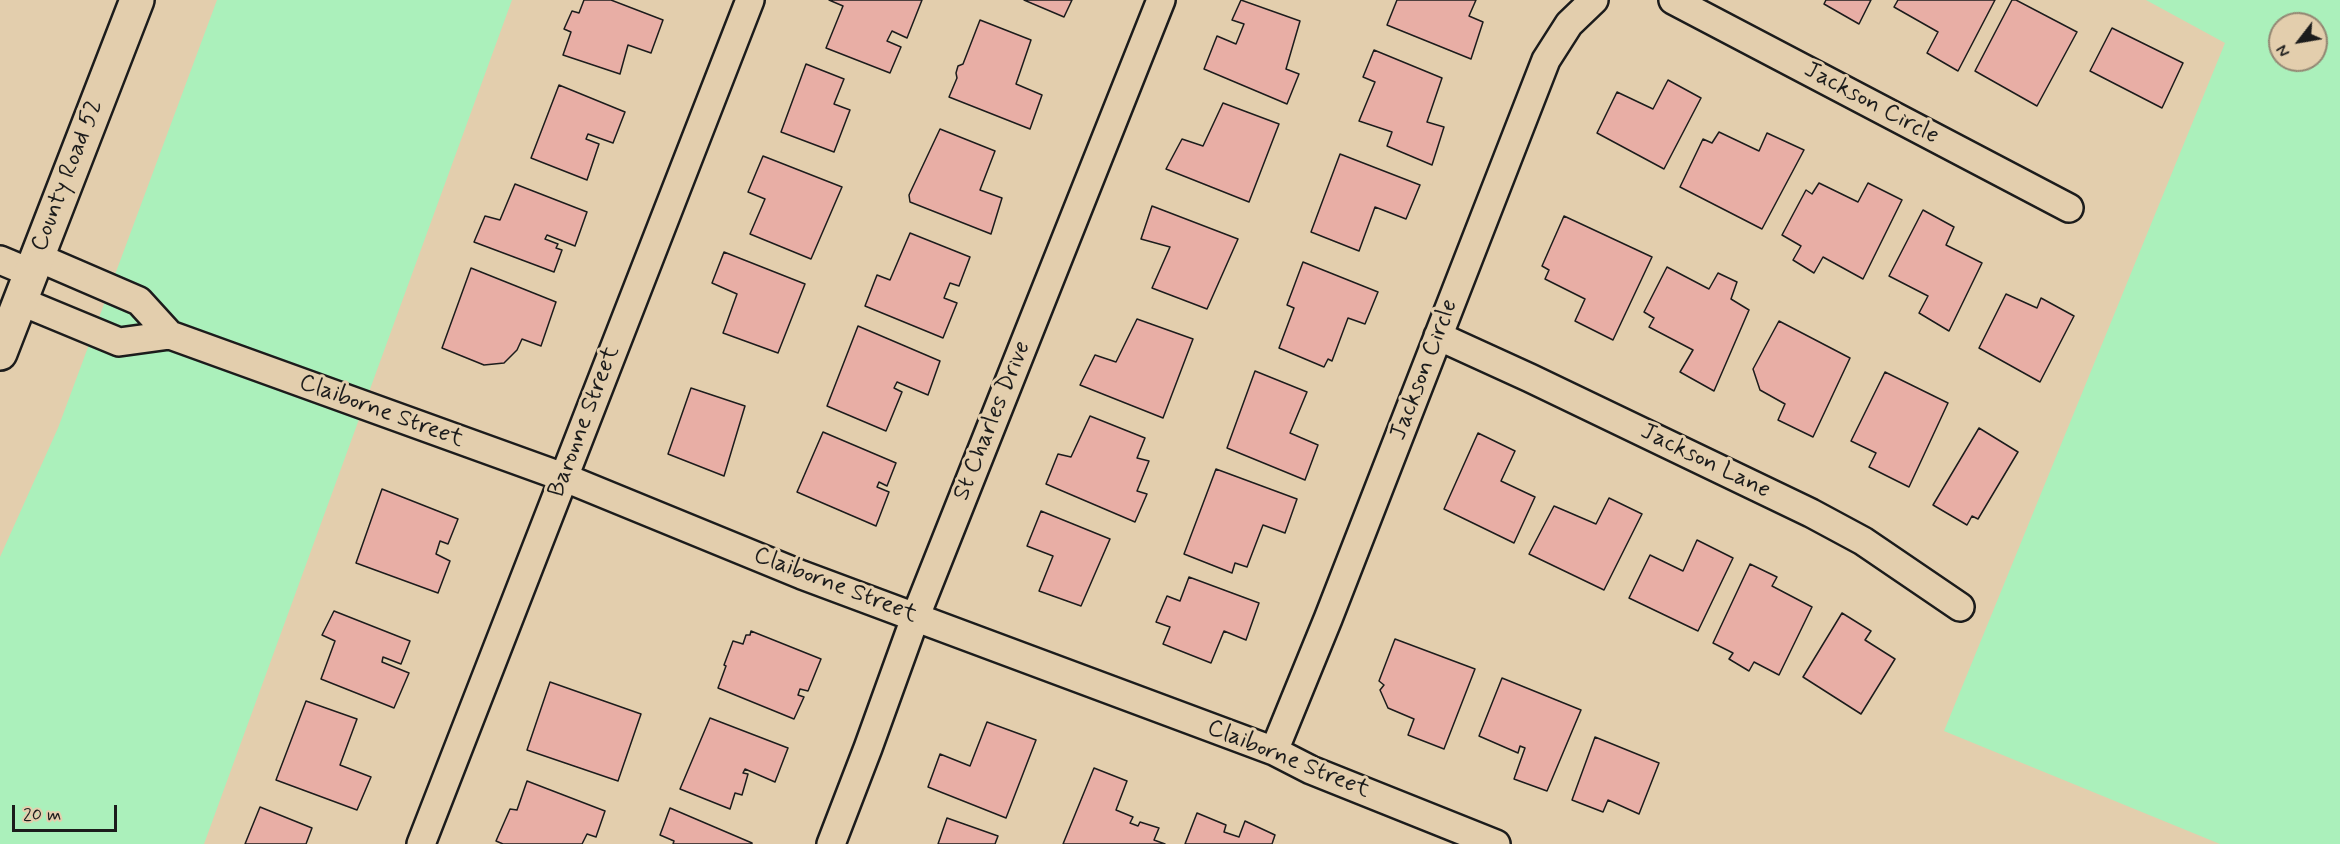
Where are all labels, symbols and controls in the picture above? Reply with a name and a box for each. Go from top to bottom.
north arrow [2268,12,2328,72]
text: N [2272,41,2296,60]
street label: Jackson Circle [1798,56,1944,152]
street label: County Road 52 [26,96,110,256]
street label: Jackson Circle [1385,295,1465,445]
street label: St Charles Drive [948,337,1038,505]
street label: Baronne Street [543,342,627,502]
street label: Claiborne Street [295,369,467,455]
street label: Jackson Lane [1635,418,1775,506]
street label: Claiborne Street [749,542,921,630]
street label: Claiborne Street [1202,714,1374,806]
scale bar [15,793,120,831]
text: 20 m [23,803,61,827]

